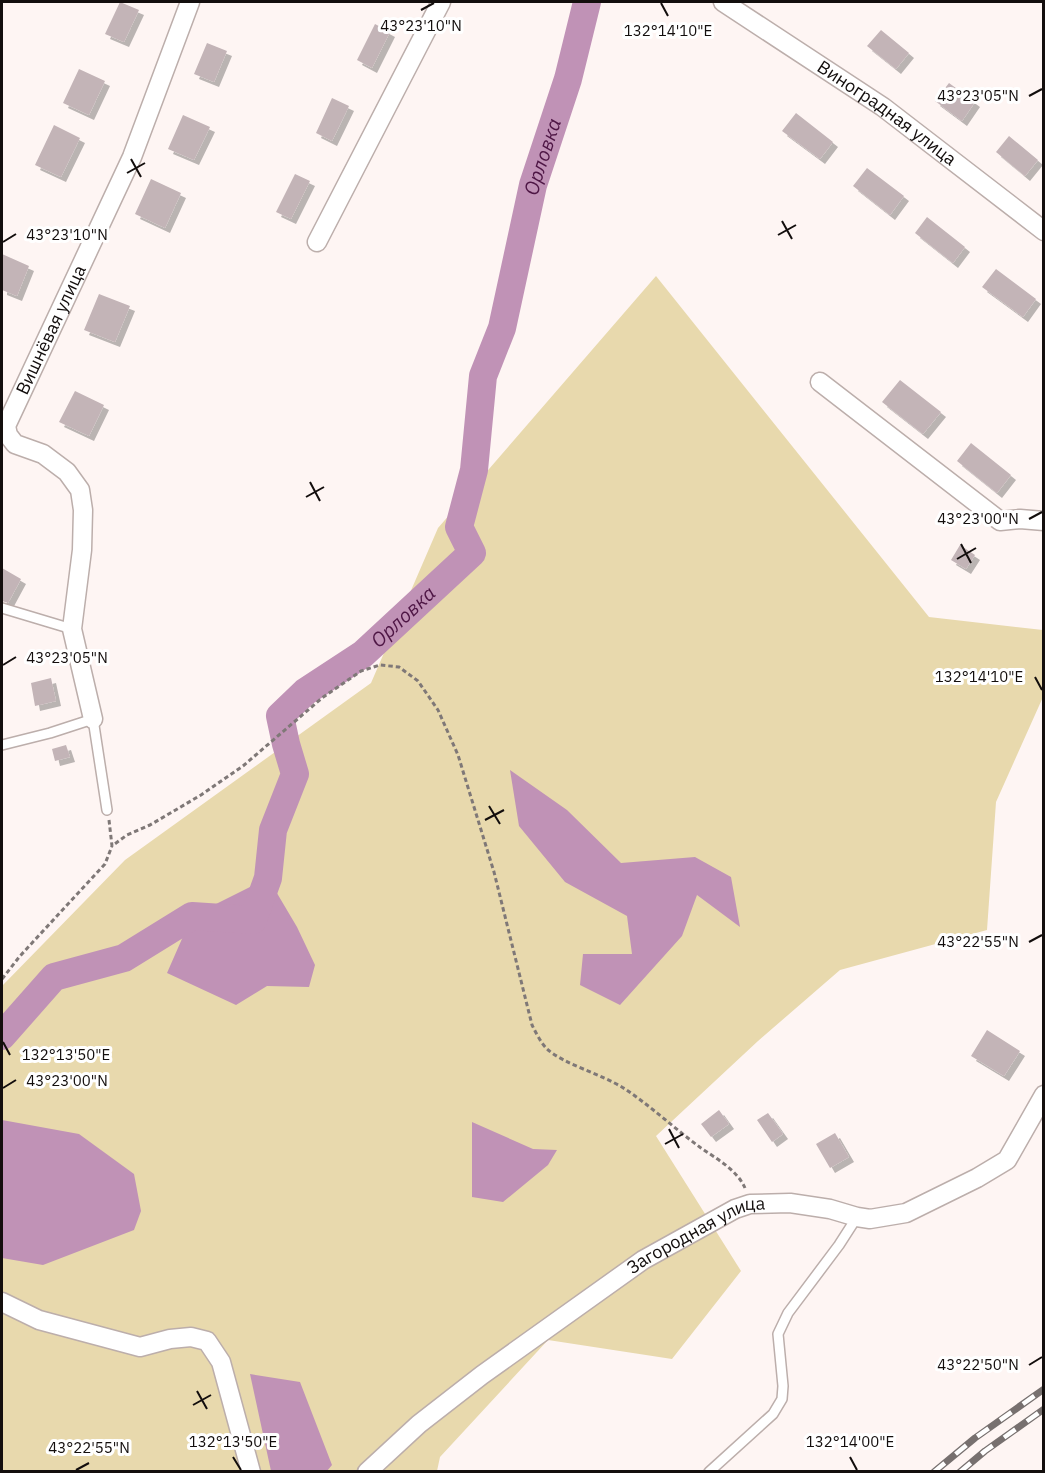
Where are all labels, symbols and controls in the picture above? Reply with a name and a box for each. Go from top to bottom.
text: 43°23'10"N [380,16,462,35]
text: 132°14'10"E [624,21,712,40]
street label: Виноградная улица [813,55,962,171]
text: 43°23'05"N [937,86,1019,105]
water label: Орловка [517,115,567,197]
text: 43°23'10"N [26,225,108,244]
street label: Вишнёвая улица [10,261,91,398]
text: 43°23'00"N [937,509,1019,528]
water label: Орловка [365,580,441,653]
text: 43°23'05"N [26,648,108,667]
text: 132°14'10"E [935,667,1023,686]
text: 43°22'55"N [937,932,1019,951]
text: 132°13'50"E [22,1045,110,1064]
text: 43°23'00"N [26,1071,108,1090]
street label: Загородная улица [622,1192,766,1279]
text: 43°22'50"N [937,1355,1019,1374]
text: 132°13'50"E [189,1432,277,1451]
text: 132°14'00"E [806,1432,894,1451]
text: 43°22'55"N [48,1438,130,1457]

